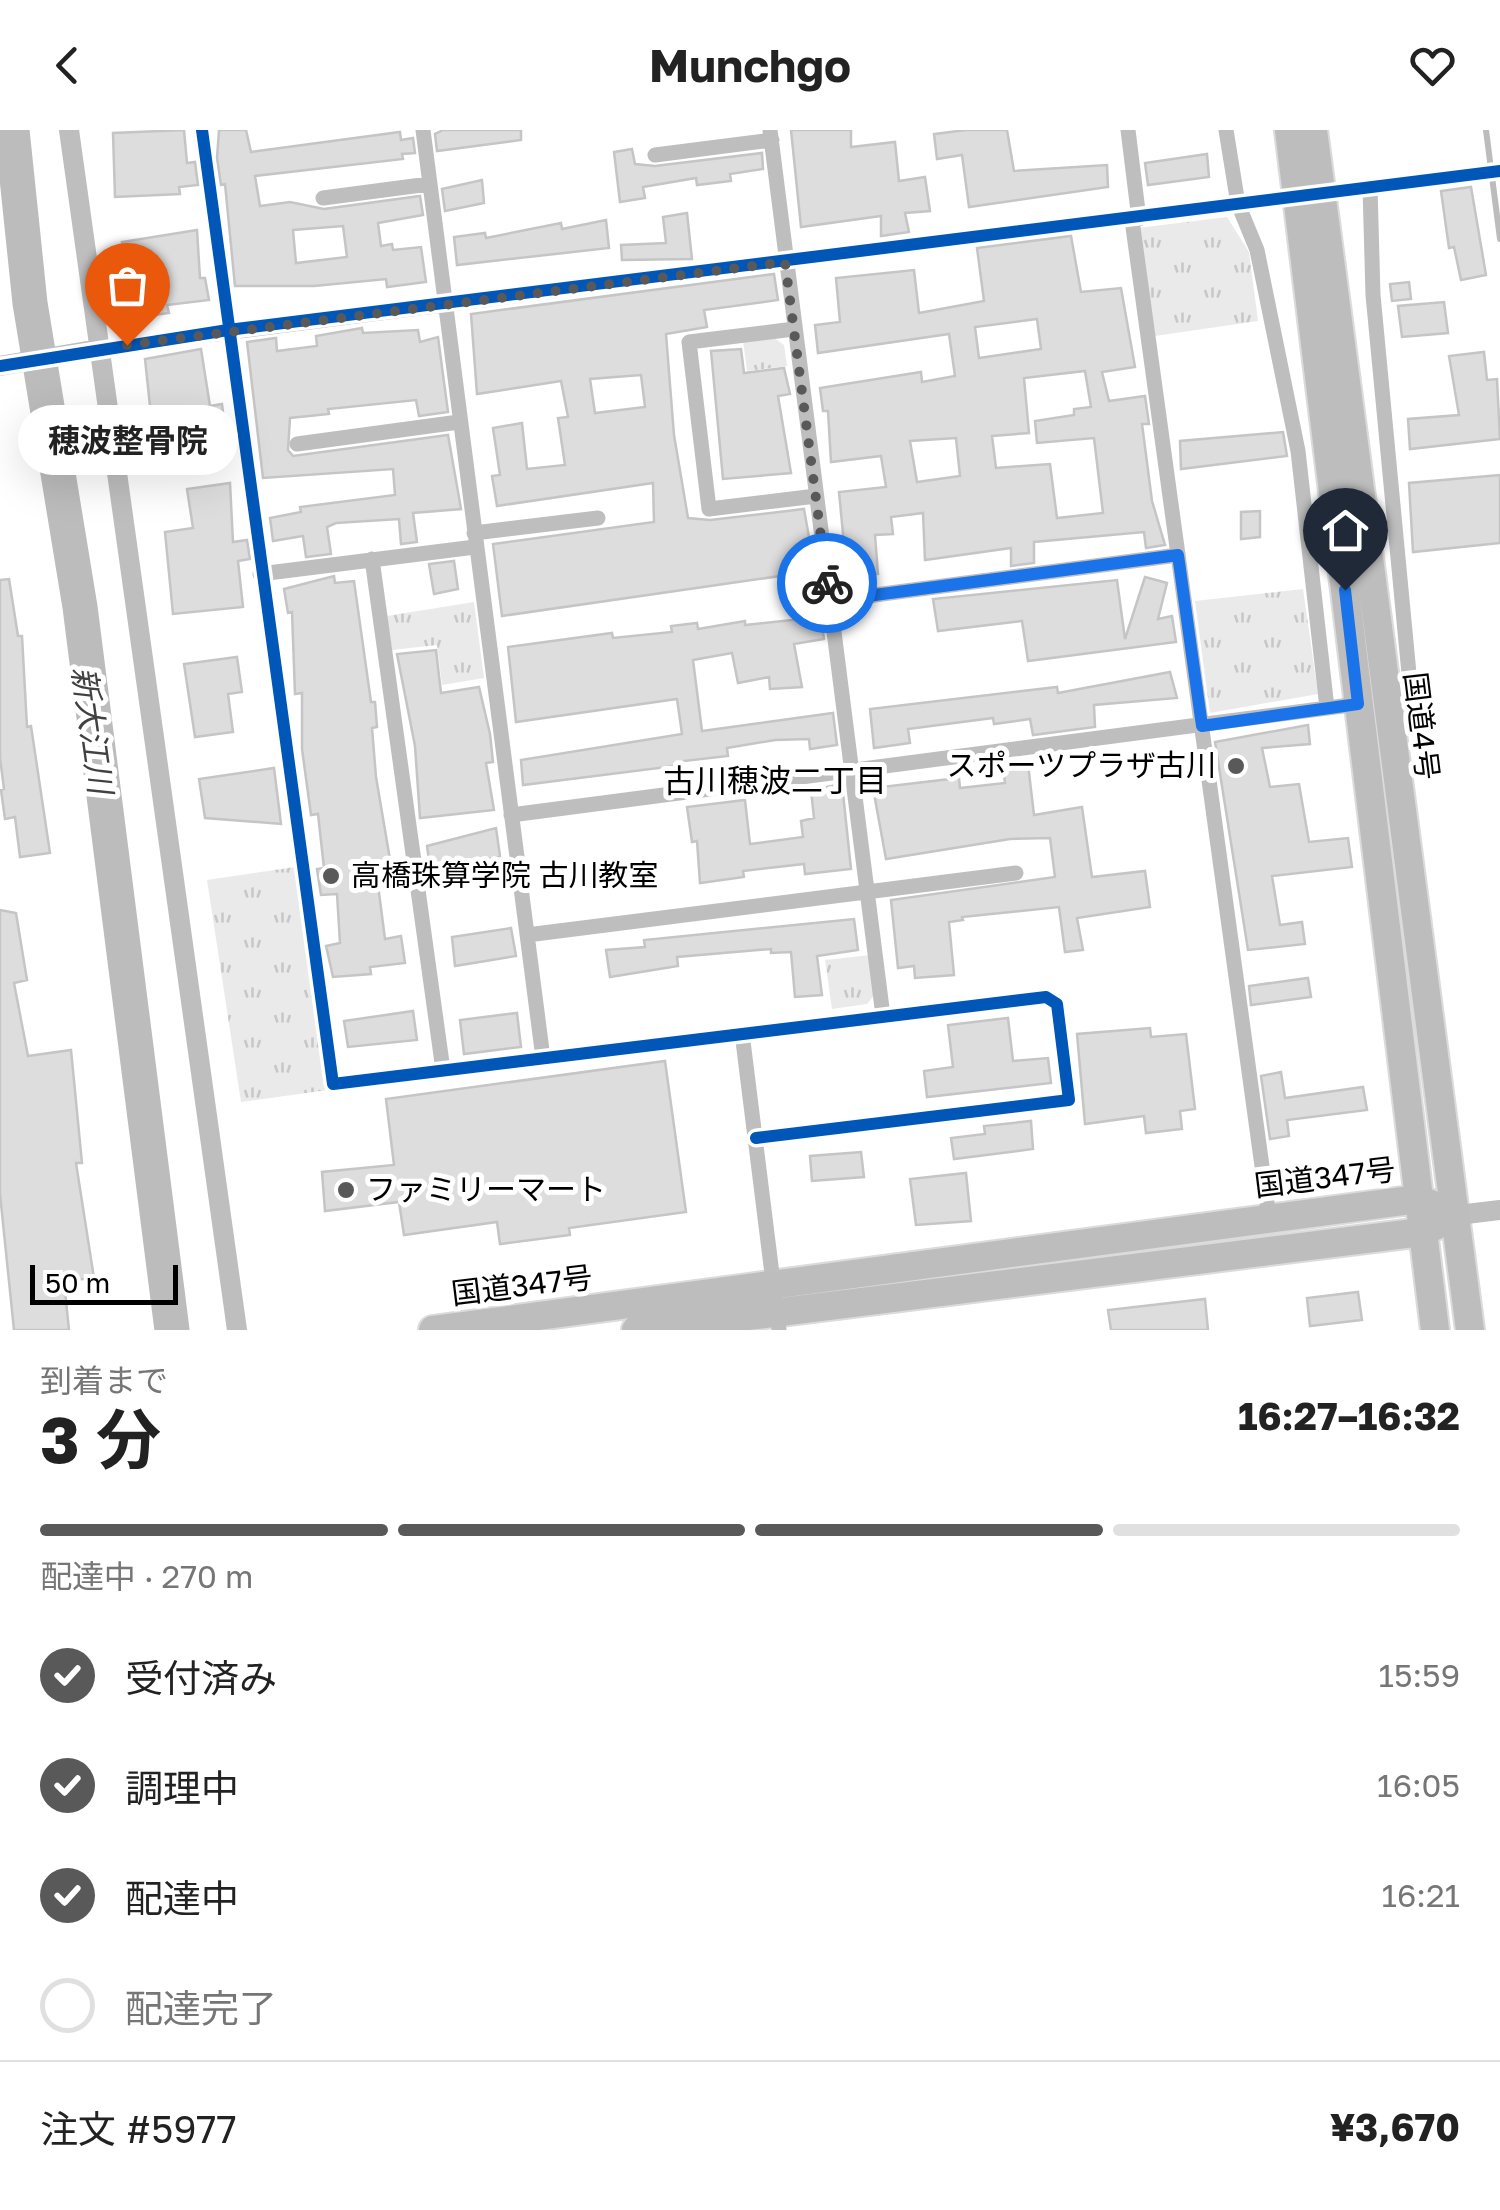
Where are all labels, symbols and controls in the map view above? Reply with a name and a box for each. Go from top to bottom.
icon: back [40,38,95,93]
text: Munchgo [649,38,851,92]
icon: heart [1405,38,1460,93]
pin [85,243,170,346]
icon: bag [100,258,155,313]
callout: 穂波整骨院 [17,405,237,475]
text: 穂波整骨院 [48,421,208,459]
pin [1303,488,1388,591]
icon: home [1318,503,1373,558]
courier [777,533,877,633]
icon: bike [800,556,855,611]
water label: 新大江川 [65,664,121,799]
street label: 国道4号 [1398,670,1446,782]
place label: スポーツプラザ古川 [947,747,1216,783]
marker: スポーツプラザ古川 [1225,755,1247,777]
district label: 古川穂波二丁目 [663,761,887,799]
place label: 高橋珠算学院 古川教室 [351,857,659,893]
marker: 高橋珠算学院 古川教室 [320,865,342,887]
street label: 国道347号 [1252,1151,1397,1204]
place label: ファミリーマート [366,1171,606,1207]
marker: ファミリーマート [335,1179,357,1201]
street label: 国道347号 [449,1259,594,1312]
scale bar [30,1260,178,1304]
text: 50 m [45,1266,110,1299]
text: 到着まで [40,1361,168,1399]
text: 16:27–16:32 [1238,1393,1460,1438]
text: 3 分 [40,1399,161,1477]
text: 配達中 · 270 m [40,1557,253,1595]
icon: check [40,1648,95,1703]
text: 受付済み [125,1655,277,1700]
text: 15:59 [1378,1656,1460,1694]
icon: check [40,1758,95,1813]
text: 調理中 [125,1765,239,1810]
text: 16:05 [1377,1766,1460,1804]
icon: check [40,1868,95,1923]
text: 配達中 [125,1875,239,1920]
text: 16:21 [1381,1876,1460,1914]
text: 配達完了 [125,1985,277,2030]
text: ¥3,670 [1330,2104,1460,2149]
text: 注文 #5977 [40,2106,237,2151]

